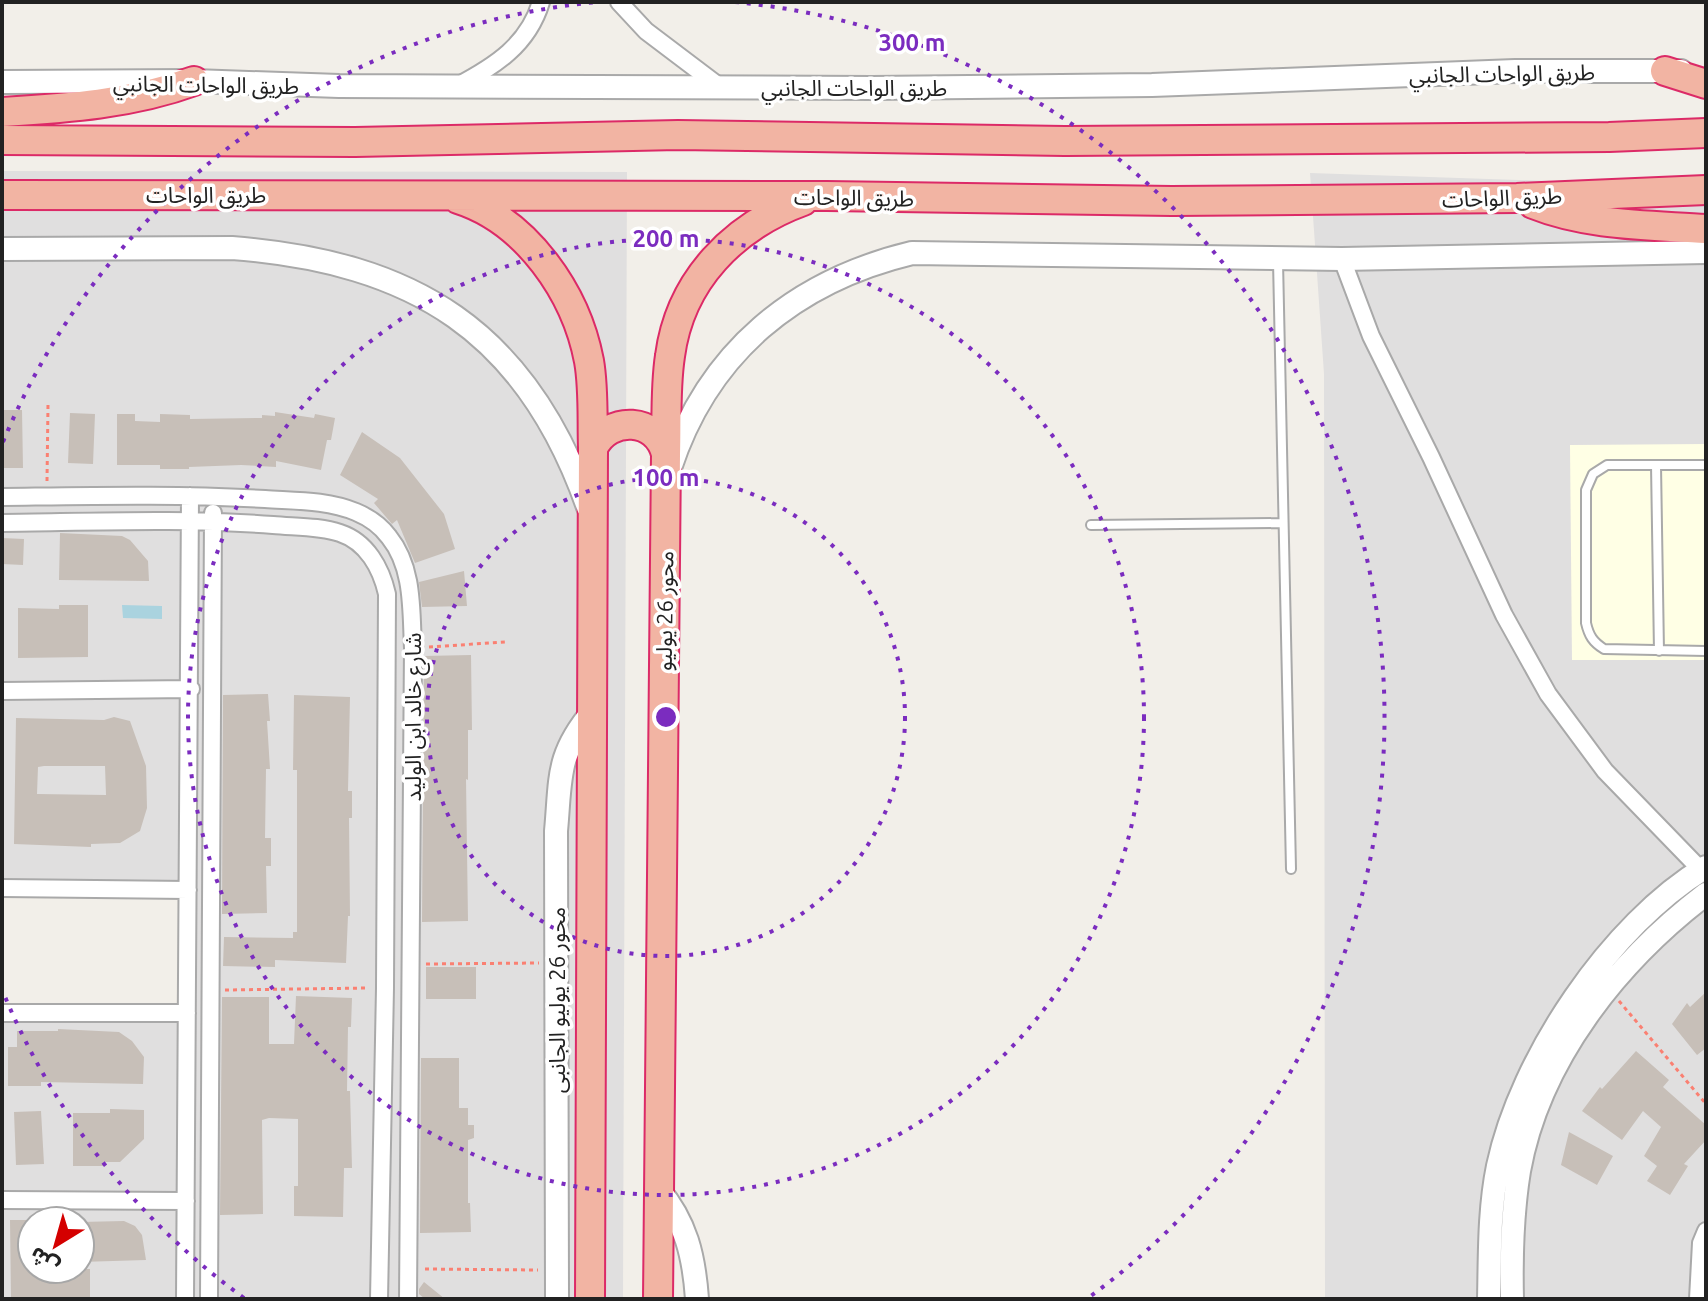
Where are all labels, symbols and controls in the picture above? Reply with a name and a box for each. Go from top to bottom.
text: 300 m [879,29,945,56]
street label: طريق الواحات الجانبي [1409,59,1595,92]
street label: طريق الواحات الجانبي [113,70,299,103]
street label: طريق الواحات الجانبي [761,75,947,105]
street label: طريق الواحات [146,182,266,209]
street label: طريق الواحات [1442,182,1563,214]
street label: طريق الواحات [794,183,914,213]
text: 200 m [633,225,699,252]
text: 100 m [633,464,699,491]
street label: محور 26 يوليو [650,551,680,671]
street label: شارع خالد ابن الوليد [400,633,430,801]
centre of rings [652,703,680,731]
street label: محور 26 يوليو الجانبى [544,907,571,1093]
north arrow [16,1205,96,1285]
text: ش [24,1242,64,1280]

